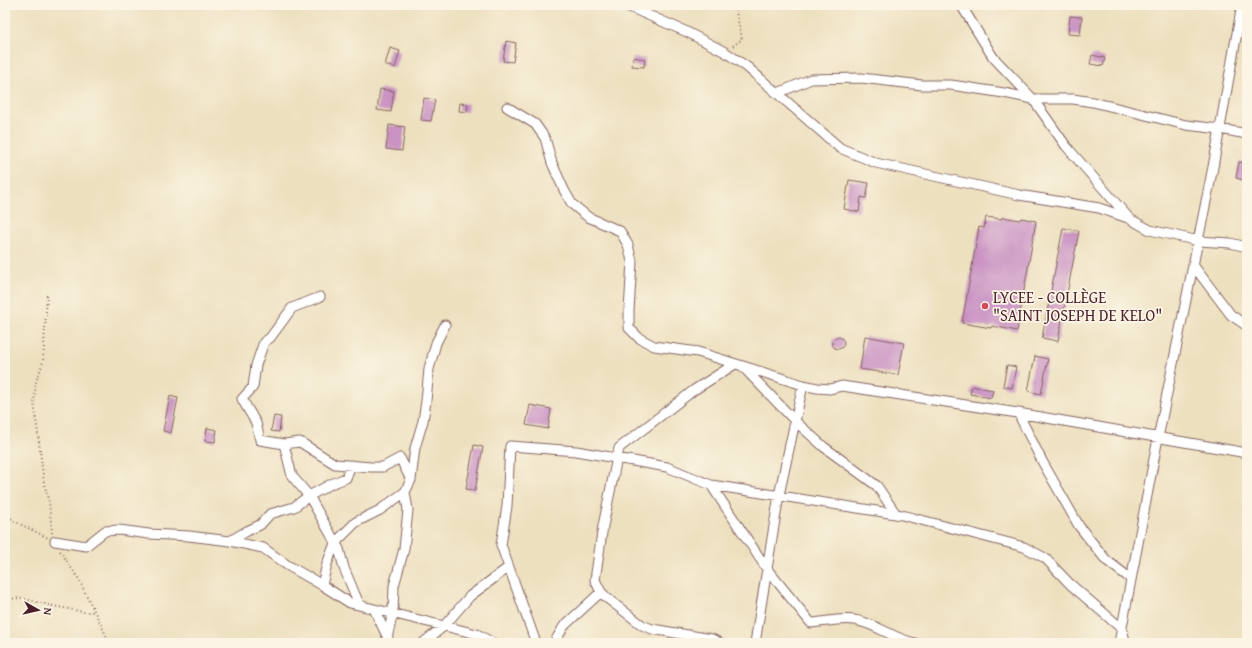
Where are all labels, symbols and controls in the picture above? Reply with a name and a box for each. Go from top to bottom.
place label: LYCEE - COLLÈGE "SAINT JOSEPH DE KELO" [993,285,1162,327]
marker: LYCEE - COLLÈGE "SAINT JOSEPH DE KELO" [980,301,990,311]
north arrow [18,590,58,630]
text: N [39,607,56,617]

